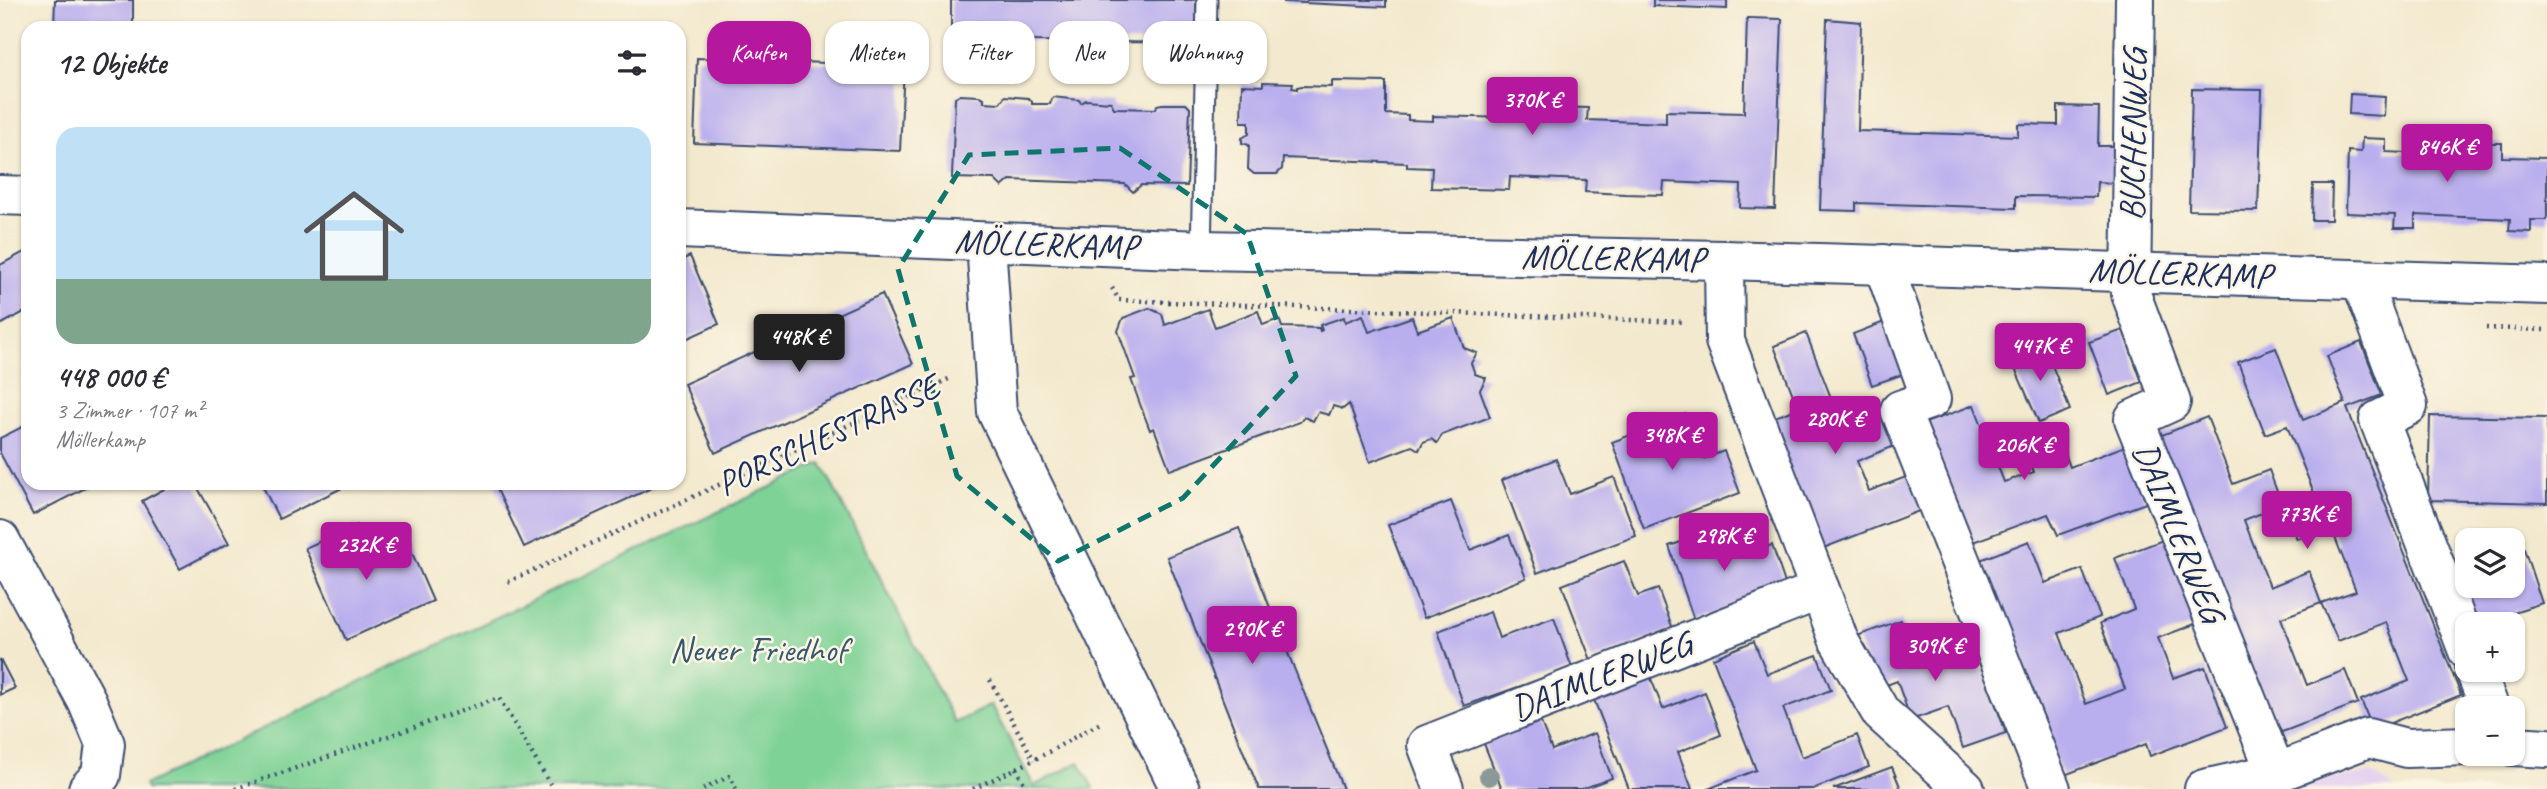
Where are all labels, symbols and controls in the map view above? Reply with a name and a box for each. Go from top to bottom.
chip: Kaufen [707,21,811,84]
chip: Mieten [825,21,929,84]
chip: Filter [943,21,1035,84]
chip: Neu [1049,21,1129,84]
chip: Wohnung [1143,21,1267,84]
text: 12 Objekte [56,44,166,82]
icon: filters [613,44,651,82]
street label: BUCHENWEG [2109,44,2157,221]
pin: 370K € [1475,78,1589,137]
text: 370K € [1503,85,1561,114]
pin: 846K € [2390,124,2504,184]
text: 846K € [2417,132,2477,161]
icon: home [291,173,417,299]
street label: MÖLLERKAMP [954,218,1143,270]
street label: MÖLLERKAMP [1521,234,1709,282]
street label: MÖLLERKAMP [2088,247,2277,299]
pin: 448K € [742,314,856,374]
text: 448K € [770,322,828,351]
pin: 447K € [1983,324,2097,383]
text: 447K € [2011,331,2069,360]
text: 448 000 € [56,358,165,396]
street label: PORSCHESTRASSE [710,362,950,506]
text: 3 Zimmer · 107 m² [56,396,203,425]
pin: 280K € [1778,396,1892,456]
text: 280K € [1806,404,1864,433]
pin: 348K € [1615,412,1729,472]
text: 348K € [1643,420,1701,449]
pin: 206K € [1967,422,2081,482]
text: Möllerkamp [56,425,145,454]
text: 206K € [1994,430,2054,459]
street label: DAIMLERWEG [2123,436,2237,632]
pin: 773K € [2250,491,2364,551]
text: 773K € [2278,499,2336,528]
pin: 298K € [1667,514,1781,573]
text: 298K € [1695,521,1753,550]
pin: 232K € [309,522,423,582]
map controls [2455,528,2525,766]
button: layers [2455,528,2525,598]
text: 232K € [337,530,395,559]
pin: 290K € [1195,606,1309,666]
button: + [2455,612,2525,682]
text: 290K € [1223,614,1281,643]
street label: DAIMLERWEG [1505,619,1702,731]
pin: 309K € [1878,624,1992,683]
park label: Neuer Friedhof [670,627,853,672]
text: 309K € [1906,631,1964,660]
button: − [2455,696,2525,766]

